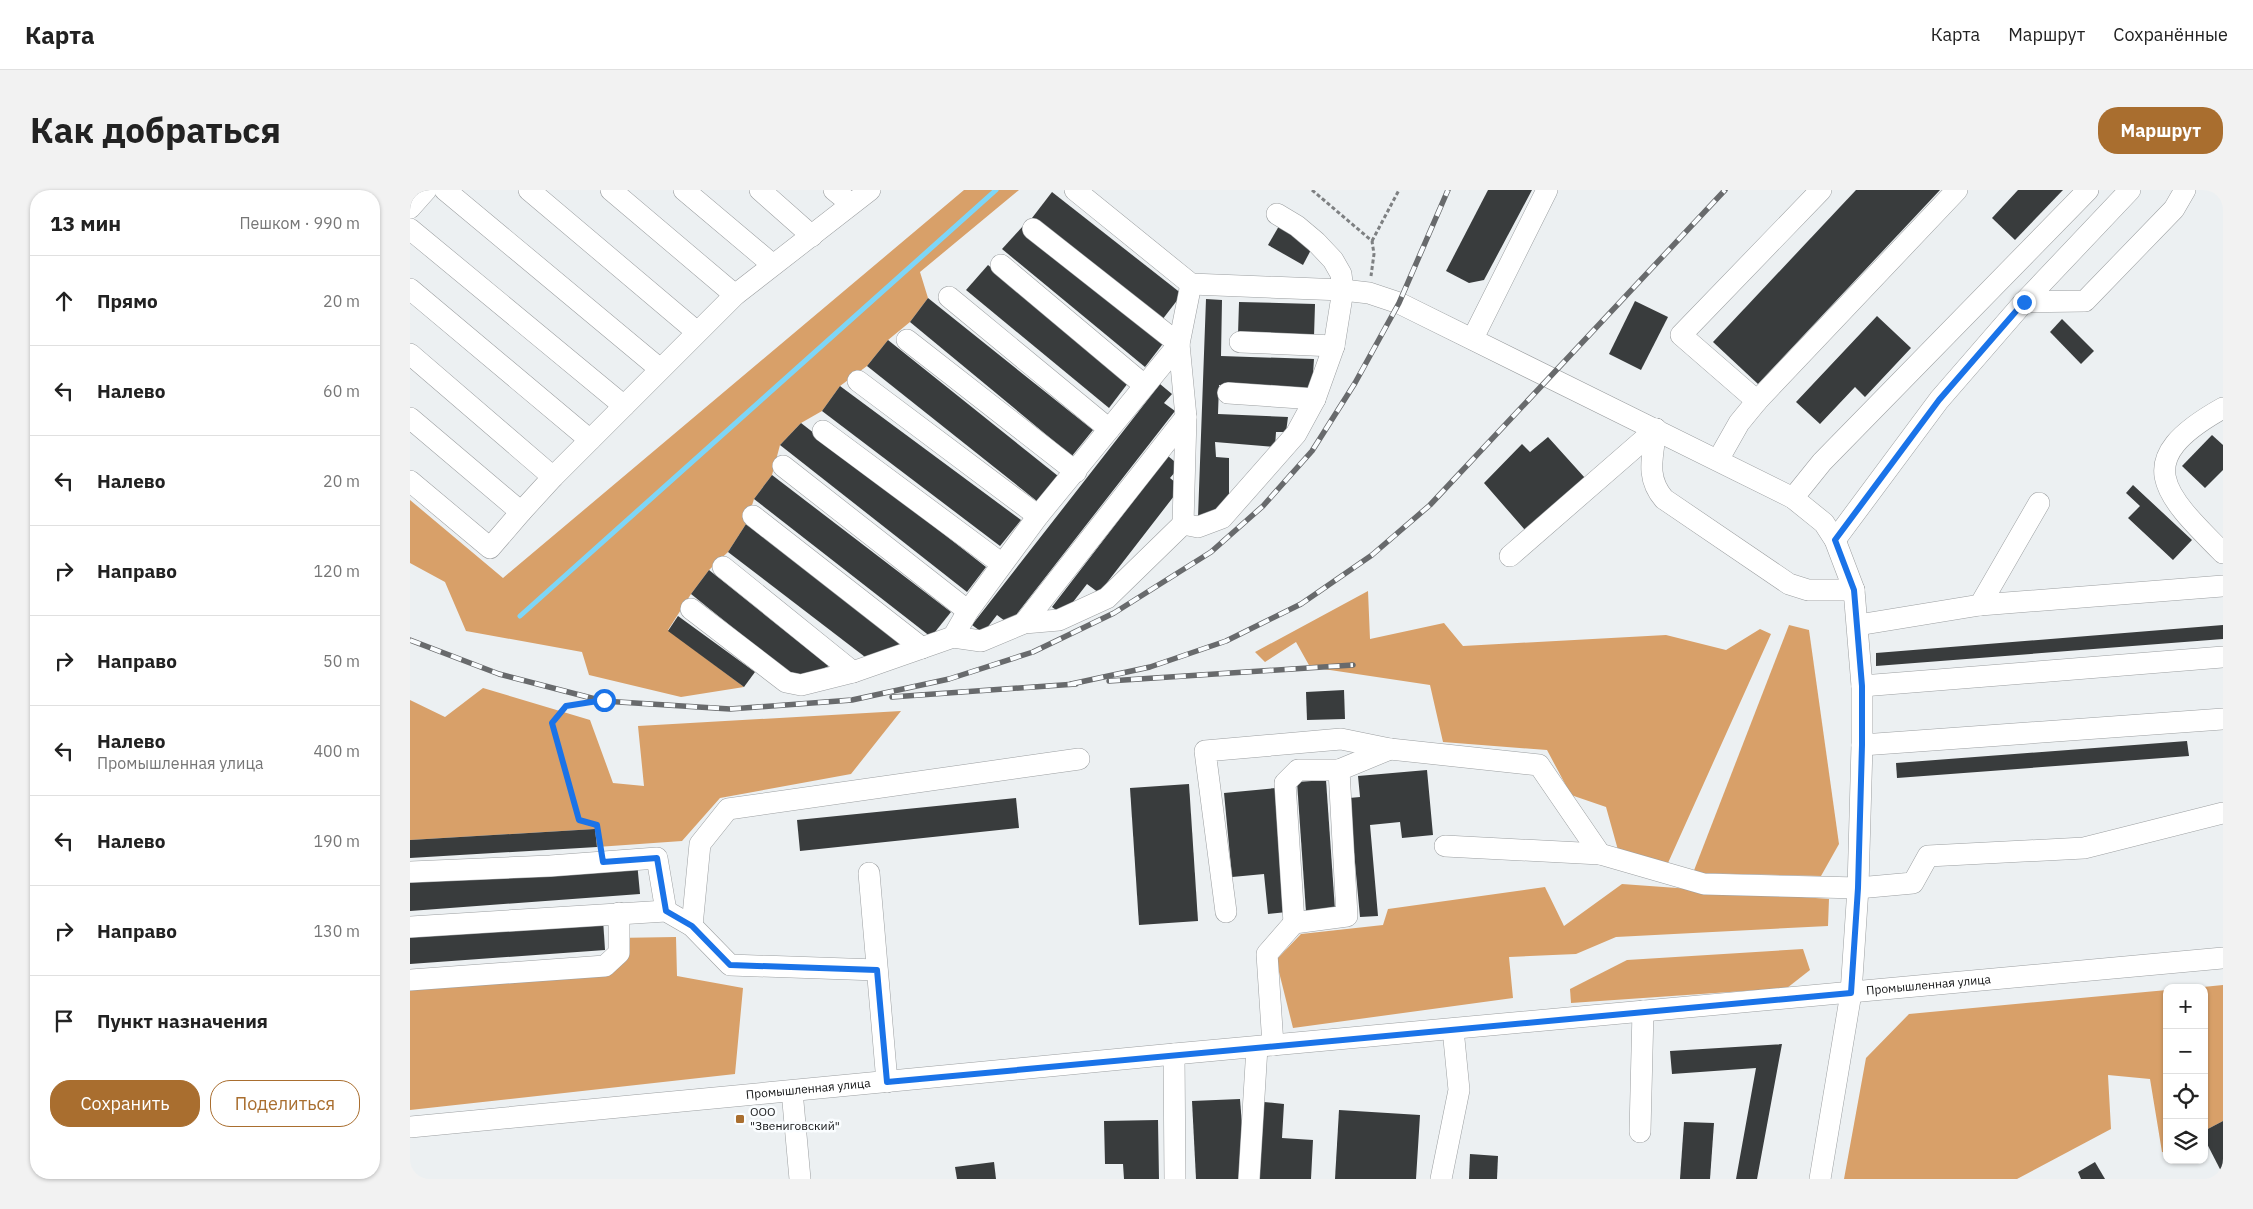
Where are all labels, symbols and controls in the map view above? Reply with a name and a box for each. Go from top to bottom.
text: Карта [25,19,95,51]
text: Карта [1931,23,1980,46]
text: Маршрут [2008,23,2085,46]
text: Сохранённые [2113,23,2228,46]
text: Как добраться [30,107,281,153]
button: Маршрут [2098,107,2223,154]
text: 13 мин [50,209,121,237]
text: Пешком · 990 m [239,213,360,233]
icon: ahead [50,287,78,315]
text: Прямо [97,289,158,313]
text: 20 m [323,291,360,311]
route end [2013,291,2036,314]
icon: left [50,377,78,405]
text: Налево [97,379,166,403]
text: 60 m [323,381,360,401]
icon: left [50,467,78,495]
text: Налево [97,469,166,493]
text: 20 m [323,471,360,491]
icon: right [50,557,78,585]
text: Направо [97,559,177,583]
text: 120 m [313,561,360,581]
icon: right [50,647,78,675]
text: Направо [97,649,177,673]
text: 50 m [323,651,360,671]
route start [593,689,616,712]
text: Налево [97,729,166,753]
icon: left [50,737,78,765]
text: 400 m [313,741,360,761]
text: Промышленная улица [97,753,264,773]
icon: left [50,827,78,855]
text: Налево [97,829,166,853]
text: 190 m [313,831,360,851]
icon: right [50,917,78,945]
text: Направо [97,919,177,943]
text: 130 m [313,921,360,941]
street label: Промышленная улица [1865,971,1992,998]
map controls [2163,984,2208,1164]
button: + [2163,984,2208,1029]
icon: arrive [50,1007,78,1035]
text: Пункт назначения [97,1009,268,1033]
button: − [2163,1029,2208,1074]
button: locate [2163,1074,2208,1119]
street label: Промышленная улица [745,1075,872,1102]
button: Сохранить [50,1080,200,1127]
button: Поделиться [210,1080,360,1127]
place label: ООО "Звениговский" [750,1104,840,1133]
marker: ООО "Звениговский" [734,1113,746,1125]
button: layers [2163,1119,2208,1164]

